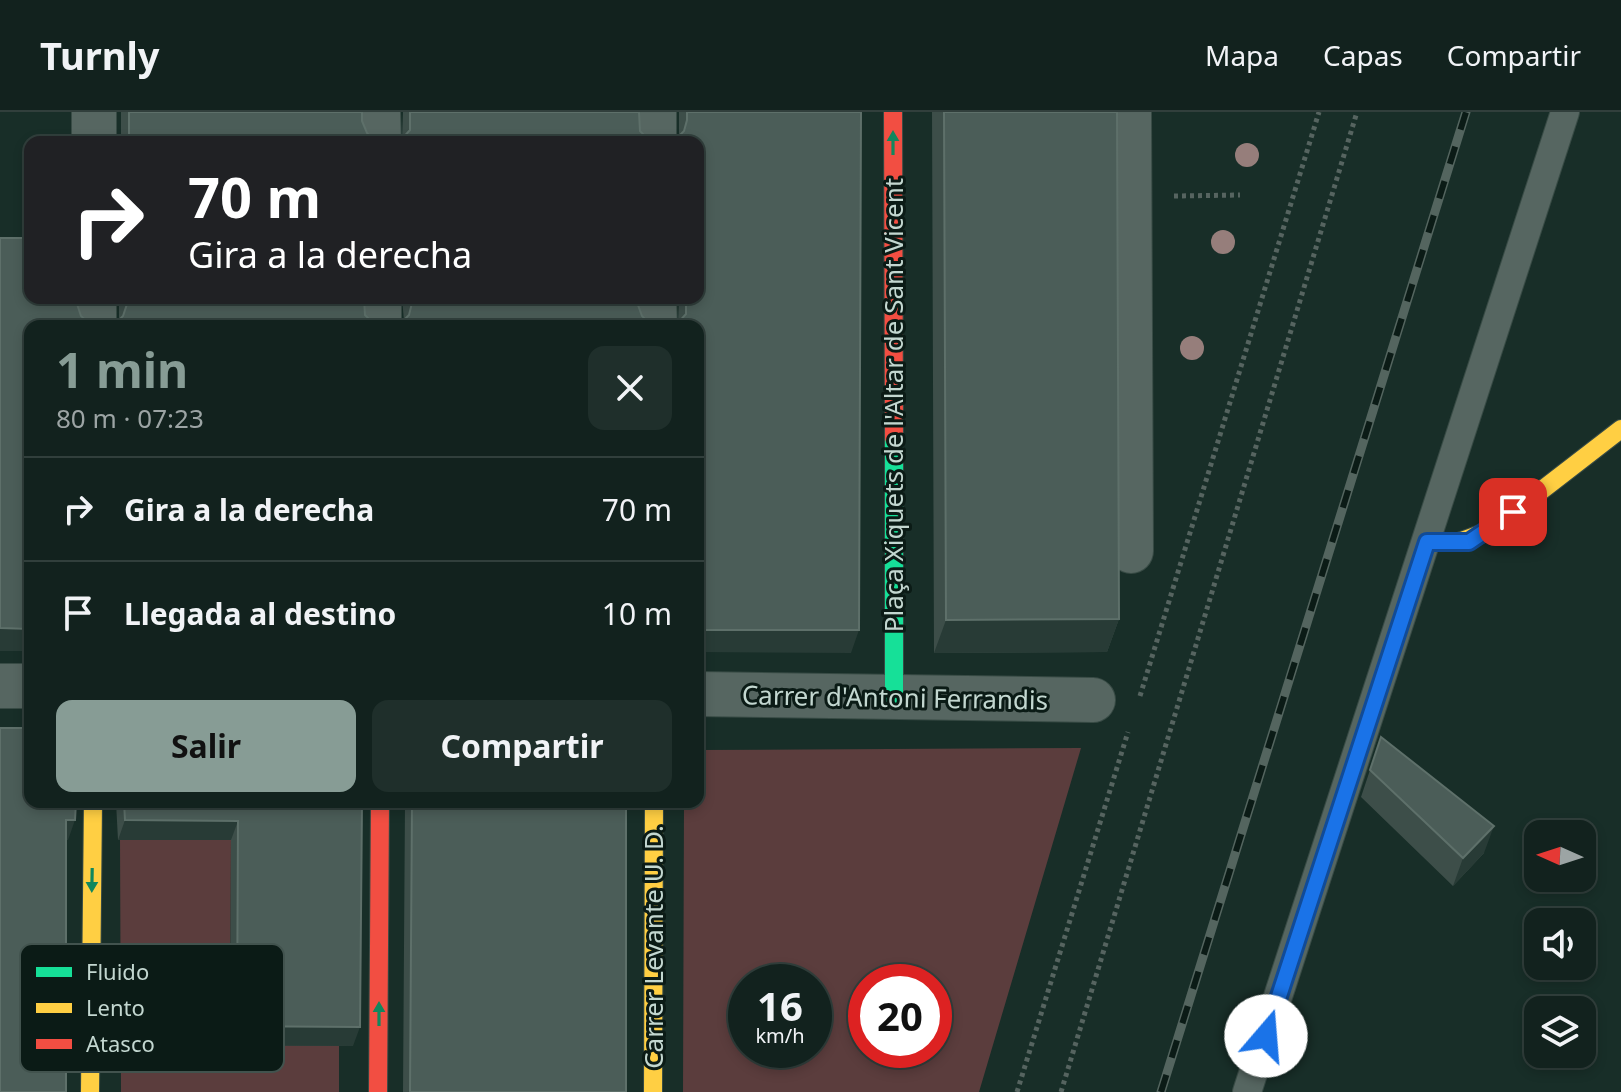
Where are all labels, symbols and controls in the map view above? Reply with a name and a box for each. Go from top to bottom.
text: Turnly [40,29,159,81]
text: Mapa [1205,36,1279,74]
text: Capas [1323,36,1403,74]
text: Compartir [1447,36,1581,74]
one-way arrow [887,130,899,155]
text: 70 m [188,158,321,234]
icon: right [56,168,160,272]
street label: Plaça Xiquets de l'Altar de Sant Vicent [875,178,911,632]
text: Gira a la derecha [188,230,472,279]
text: 1 min [56,337,188,402]
button: close [588,346,672,430]
text: 80 m · 07:23 [56,400,204,436]
pin [1479,478,1547,546]
icon: right [56,487,100,531]
text: Gira a la derecha [124,489,374,530]
text: 70 m [602,489,672,530]
icon: arrive [1491,490,1535,534]
icon: arrive [56,591,100,635]
text: Llegada al destino [124,593,396,634]
text: 10 m [602,593,672,634]
street label: Carrer d'Antoni Ferrandis [741,676,1049,718]
button: Salir [56,700,356,792]
button: Compartir [372,700,672,792]
north arrow [1524,820,1596,892]
map controls [1524,820,1596,1068]
street label: Carrer Levante U. D. [635,825,671,1069]
one-way arrow [86,868,98,893]
button: sound [1524,908,1596,980]
legend [20,944,284,1072]
text: Fluido [86,956,149,986]
speed limit sign: 20 [848,964,952,1068]
text: 16 [757,978,803,1033]
text: Lento [86,992,145,1022]
position arrow [1224,994,1308,1078]
button: layers [1524,996,1596,1068]
one-way arrow [373,1001,385,1026]
text: km/h [755,1022,805,1049]
text: Atasco [86,1028,155,1058]

